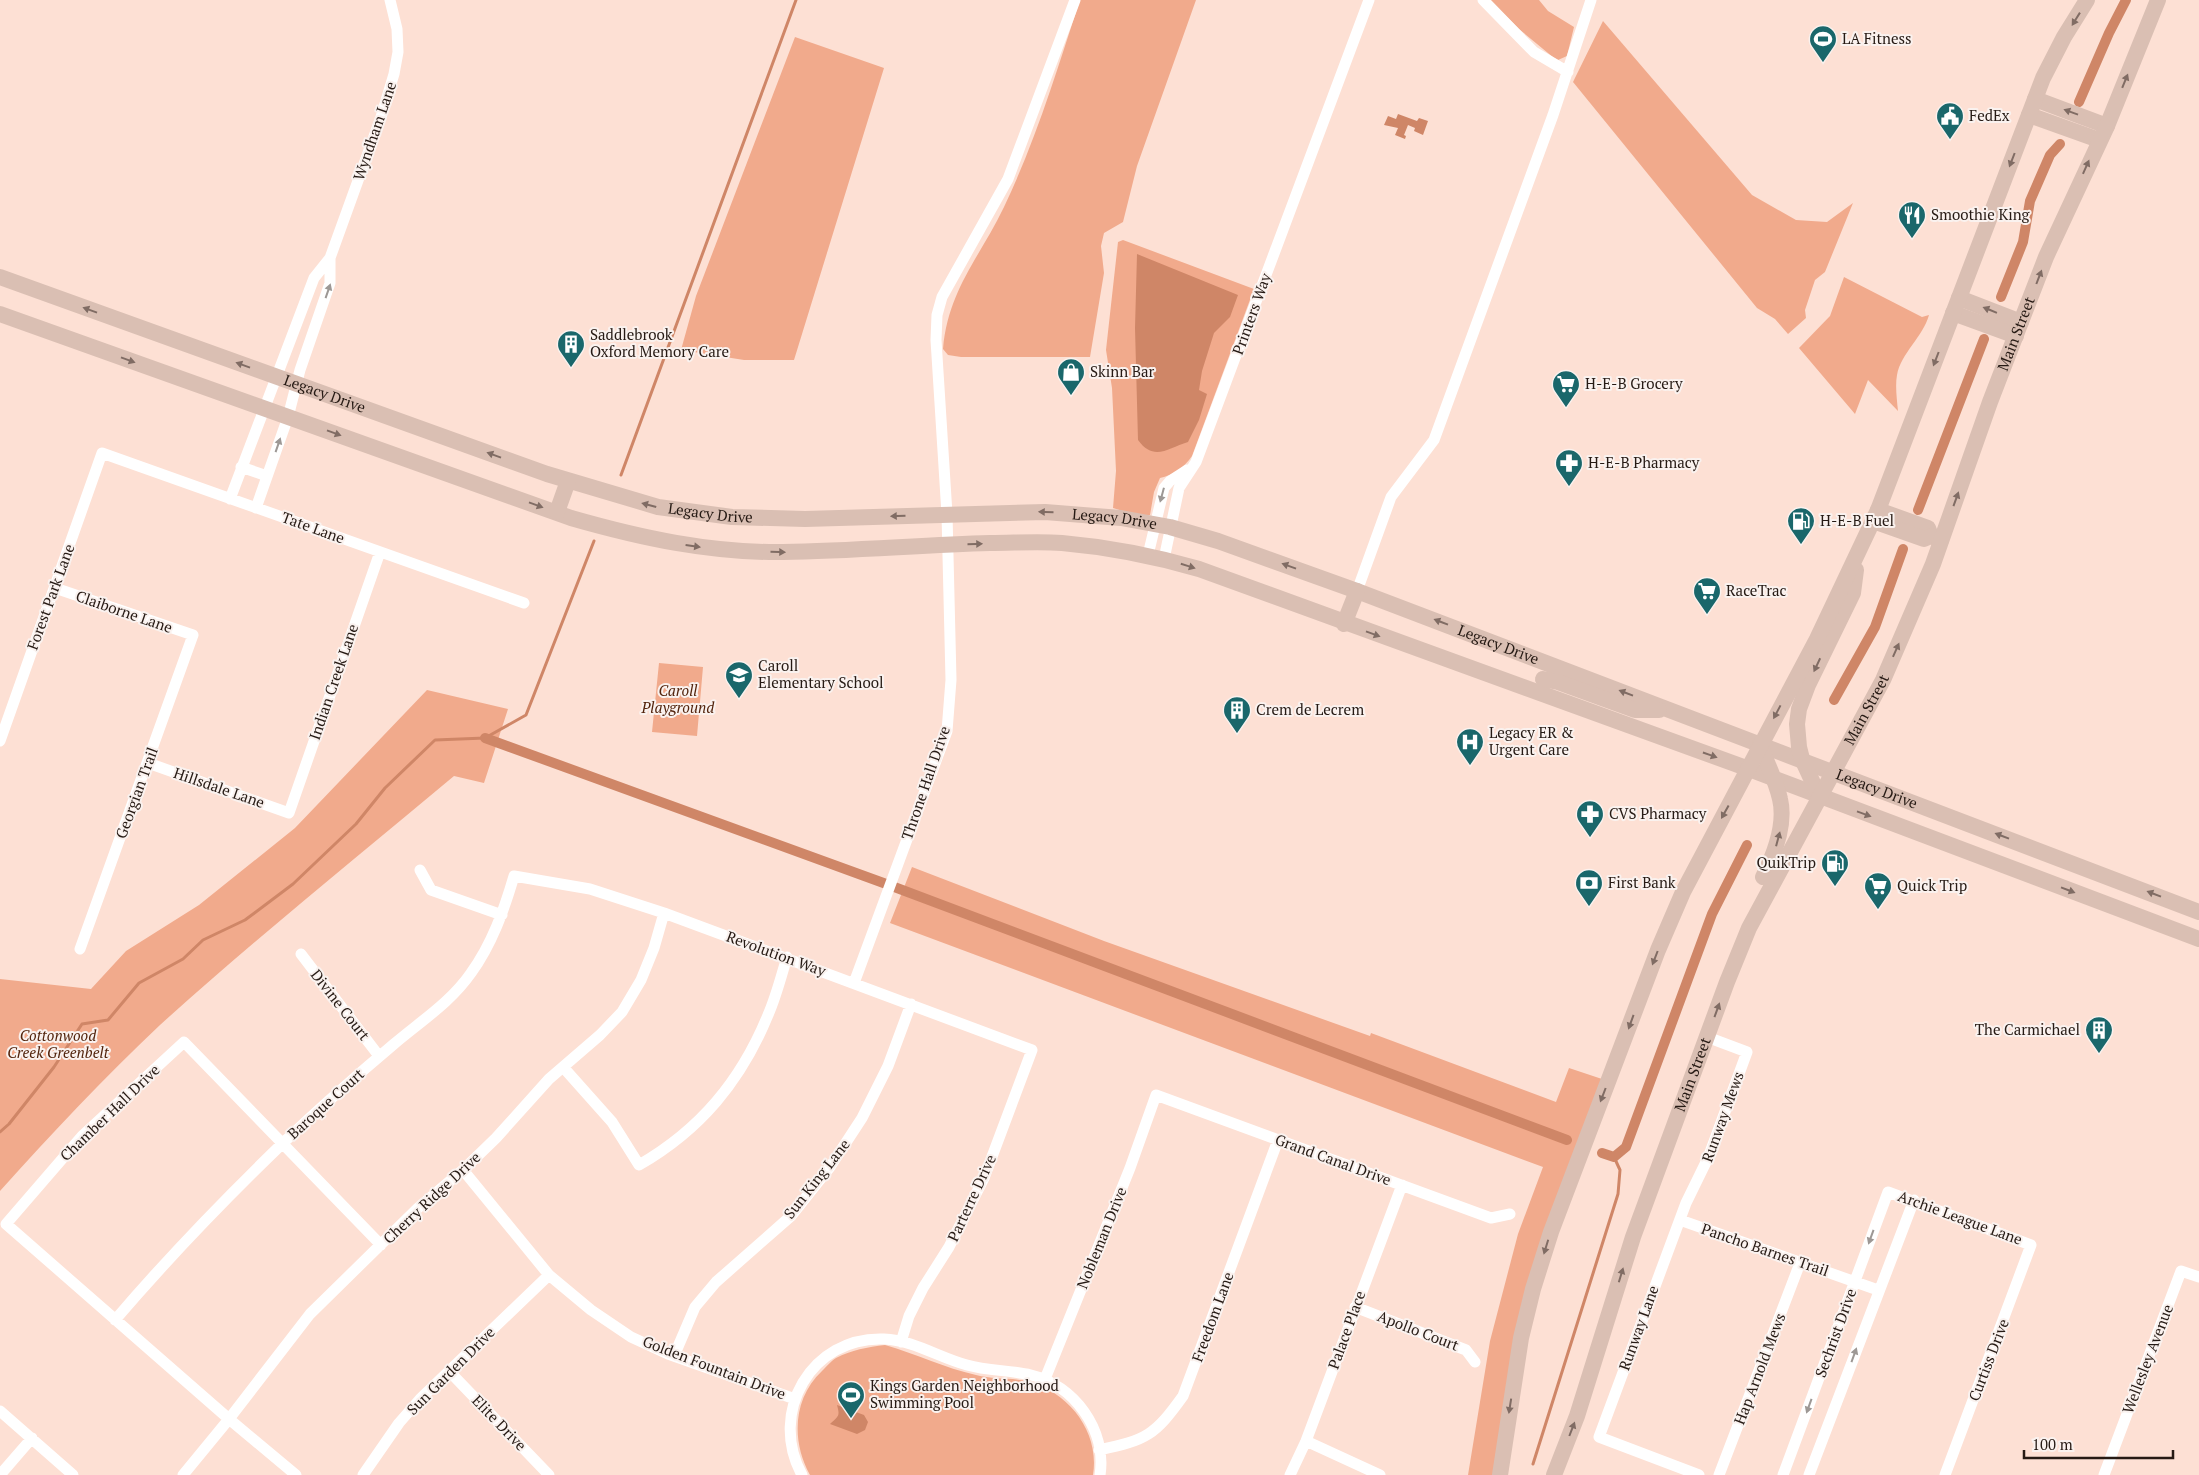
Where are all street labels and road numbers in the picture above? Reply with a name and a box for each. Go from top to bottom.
street label: Wyndham Lane [348,79,400,183]
street label: Printers Way [1227,270,1275,357]
street label: Main Street [1992,293,2039,373]
street label: Legacy Drive [281,369,368,417]
street label: Legacy Drive [667,497,753,527]
street label: Legacy Drive [1072,503,1159,533]
street label: Tate Lane [279,506,348,548]
street label: Forest Park Lane [22,541,79,652]
street label: Claiborne Lane [73,585,175,637]
street label: Legacy Drive [1455,619,1542,668]
street label: Indian Creek Lane [304,621,362,742]
street label: Main Street [1839,671,1893,748]
street label: Throne Hall Drive [896,723,954,842]
street label: Georgian Trail [110,744,162,841]
street label: Hillsdale Lane [171,762,267,812]
street label: Legacy Drive [1834,764,1921,813]
street label: Revolution Way [724,926,829,980]
street label: Divine Court [307,965,375,1044]
street label: Main Street [1669,1034,1715,1114]
street label: Chamber Hall Drive [55,1060,163,1165]
street label: Baroque Court [283,1063,368,1143]
street label: Runway Mews [1696,1069,1748,1165]
street label: Grand Canal Drive [1273,1129,1394,1189]
street label: Sun King Lane [779,1134,854,1222]
street label: Cherry Ridge Drive [378,1147,484,1248]
street label: Parterre Drive [942,1151,1000,1244]
street label: Nobleman Drive [1072,1184,1131,1292]
street label: Archie League Lane [1895,1185,2025,1249]
street label: Pancho Barnes Trail [1699,1218,1832,1280]
street label: Freedom Lane [1187,1269,1238,1364]
street label: Runway Lane [1613,1282,1663,1373]
street label: Sechrist Drive [1810,1285,1860,1380]
street label: Palace Place [1323,1288,1369,1372]
street label: Wellesley Avenue [2117,1301,2177,1416]
street label: Apollo Court [1375,1305,1462,1355]
street label: Hap Arnold Mews [1729,1310,1790,1427]
street label: Curtiss Drive [1963,1316,2013,1404]
street label: Sun Garden Drive [402,1322,499,1419]
street label: Golden Fountain Drive [640,1331,789,1404]
street label: Elite Drive [468,1390,531,1455]

